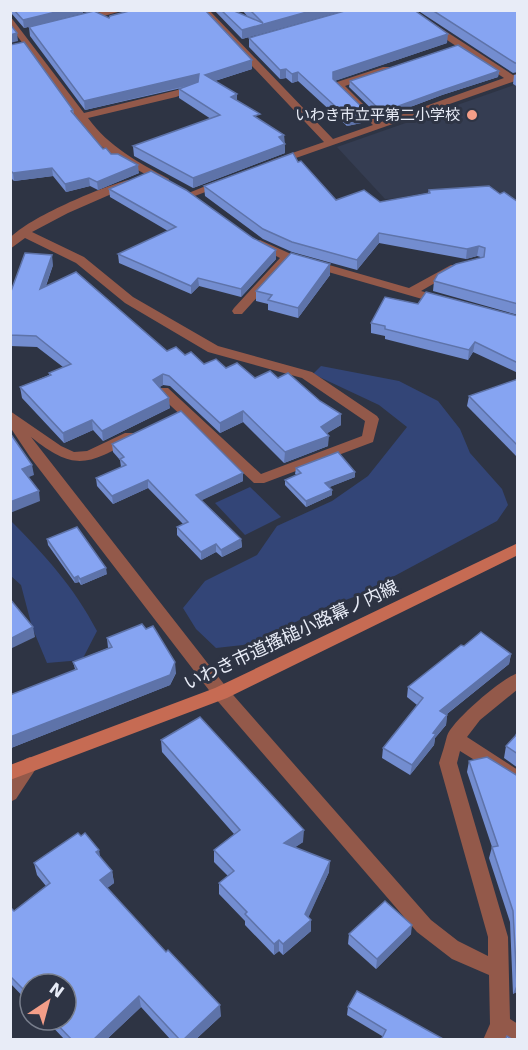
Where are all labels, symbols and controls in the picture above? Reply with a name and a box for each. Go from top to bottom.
place label: いわき市立平第二小学校 [295,106,460,124]
marker: いわき市立平第二小学校 [465,108,479,122]
street label: いわき市道搔槌小路幕ノ内線 [180,576,401,694]
north arrow [18,972,78,1032]
text: N [46,979,68,1002]

